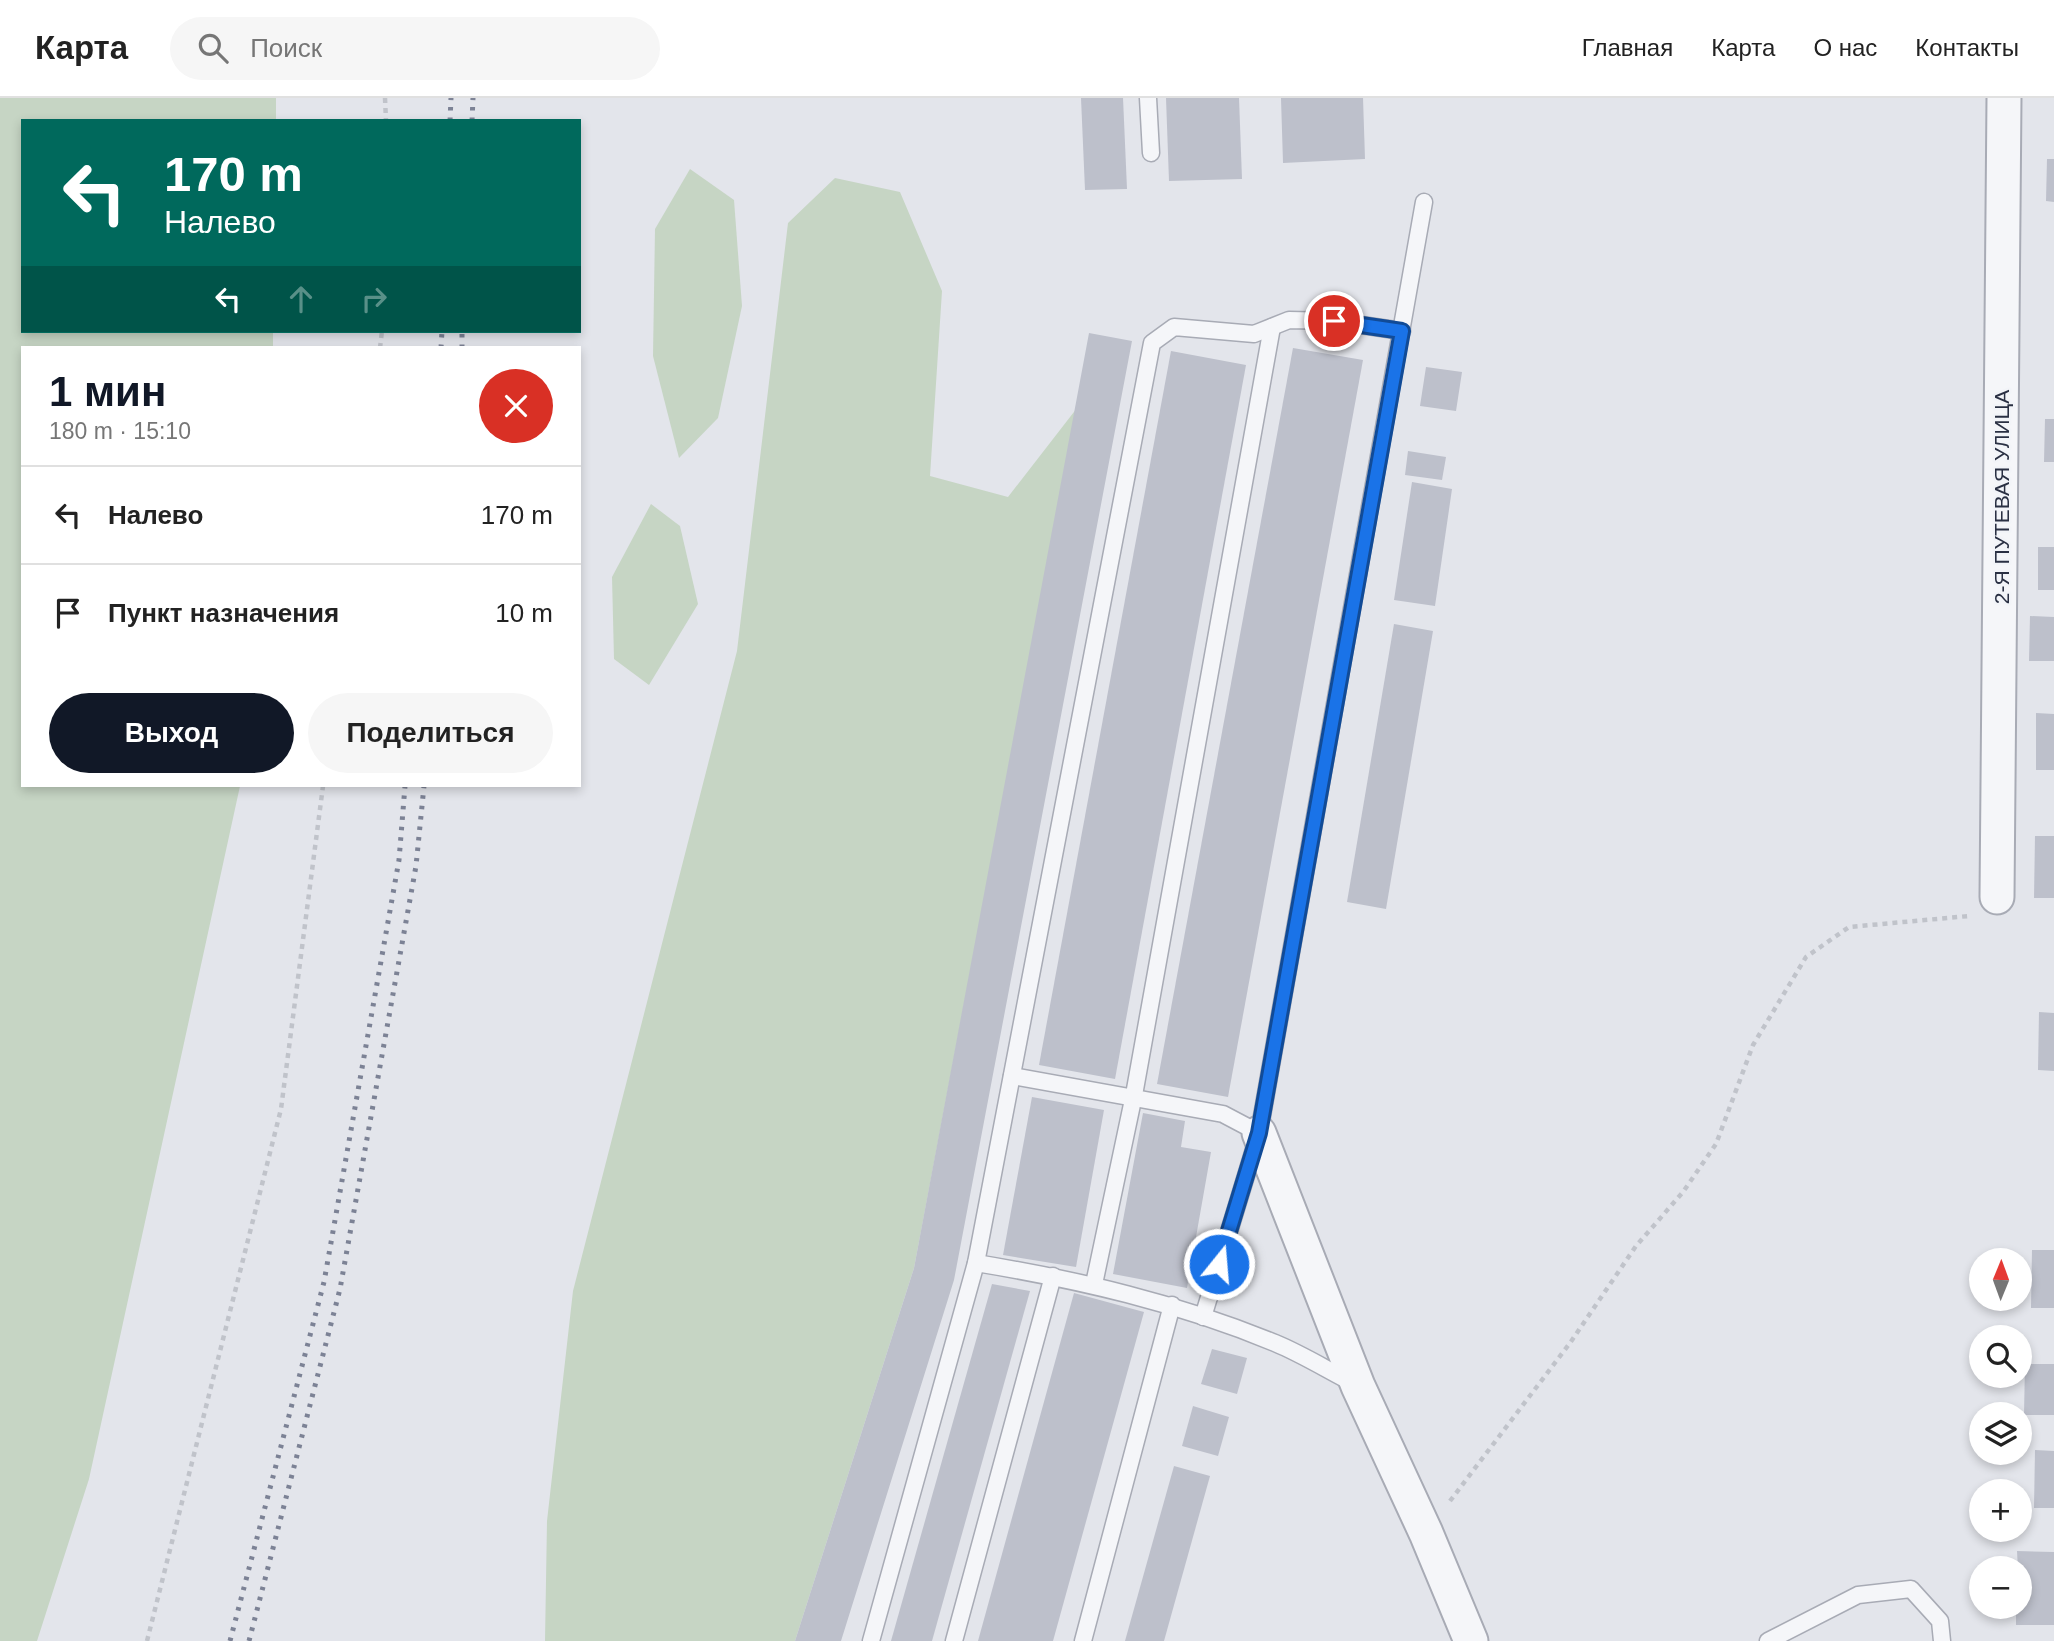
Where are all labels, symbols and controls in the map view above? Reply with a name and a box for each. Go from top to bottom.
search box [170,17,660,80]
text: Карта [35,29,128,66]
icon: search [194,29,232,67]
text: Поиск [250,33,322,63]
text: Главная [1582,34,1673,61]
text: Карта [1711,34,1775,61]
text: О нас [1813,34,1877,61]
text: Контакты [1915,34,2019,61]
icon: left [49,147,140,238]
text: 170 m [164,147,303,201]
text: Налево [164,204,276,240]
icon: left [209,280,247,318]
icon: ahead [282,280,320,318]
icon: right [355,280,393,318]
pin [1304,291,1364,351]
icon: arrive [1315,302,1353,340]
text: 1 мин [49,368,166,415]
button: close [479,369,553,443]
street label: 2-Я ПУТЕВАЯ УЛИЦА [1990,390,2013,604]
text: 180 m · 15:10 [49,418,191,444]
icon: left [49,496,87,534]
text: Налево [108,500,203,530]
text: 170 m [481,500,553,530]
icon: arrive [49,594,87,632]
text: Пункт назначения [108,598,339,628]
text: 10 m [495,598,553,628]
button: Выход [49,693,294,773]
button: Поделиться [308,693,553,773]
position arrow [1182,1227,1256,1301]
north arrow [1969,1248,2032,1311]
map controls [1969,1248,2032,1619]
button: search [1969,1325,2032,1388]
button: layers [1969,1402,2032,1465]
button: + [1969,1479,2032,1542]
button: − [1969,1556,2032,1619]

